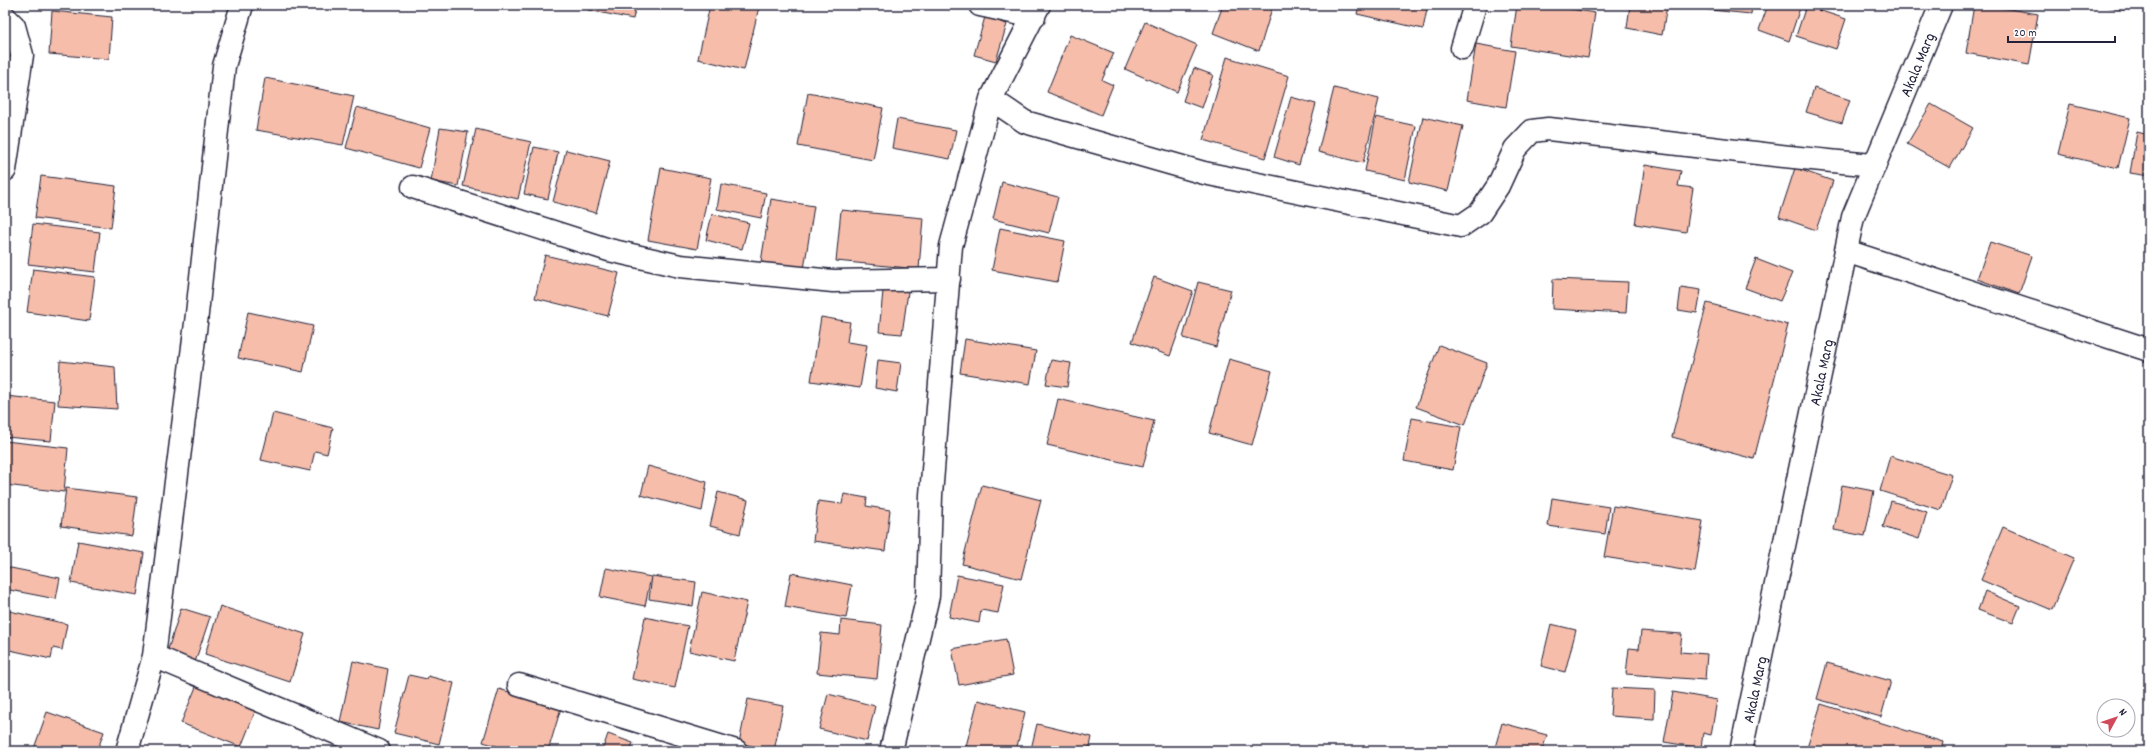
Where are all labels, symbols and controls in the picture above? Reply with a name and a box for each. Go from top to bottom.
scale bar [2008,18,2115,44]
text: 20 m [2014,25,2037,42]
street label: Akala Marg [1895,30,1942,101]
street label: Akala Marg [1805,337,1841,408]
street label: Akala Marg [1738,654,1775,725]
north arrow [2096,698,2136,738]
text: N [2114,706,2130,721]

